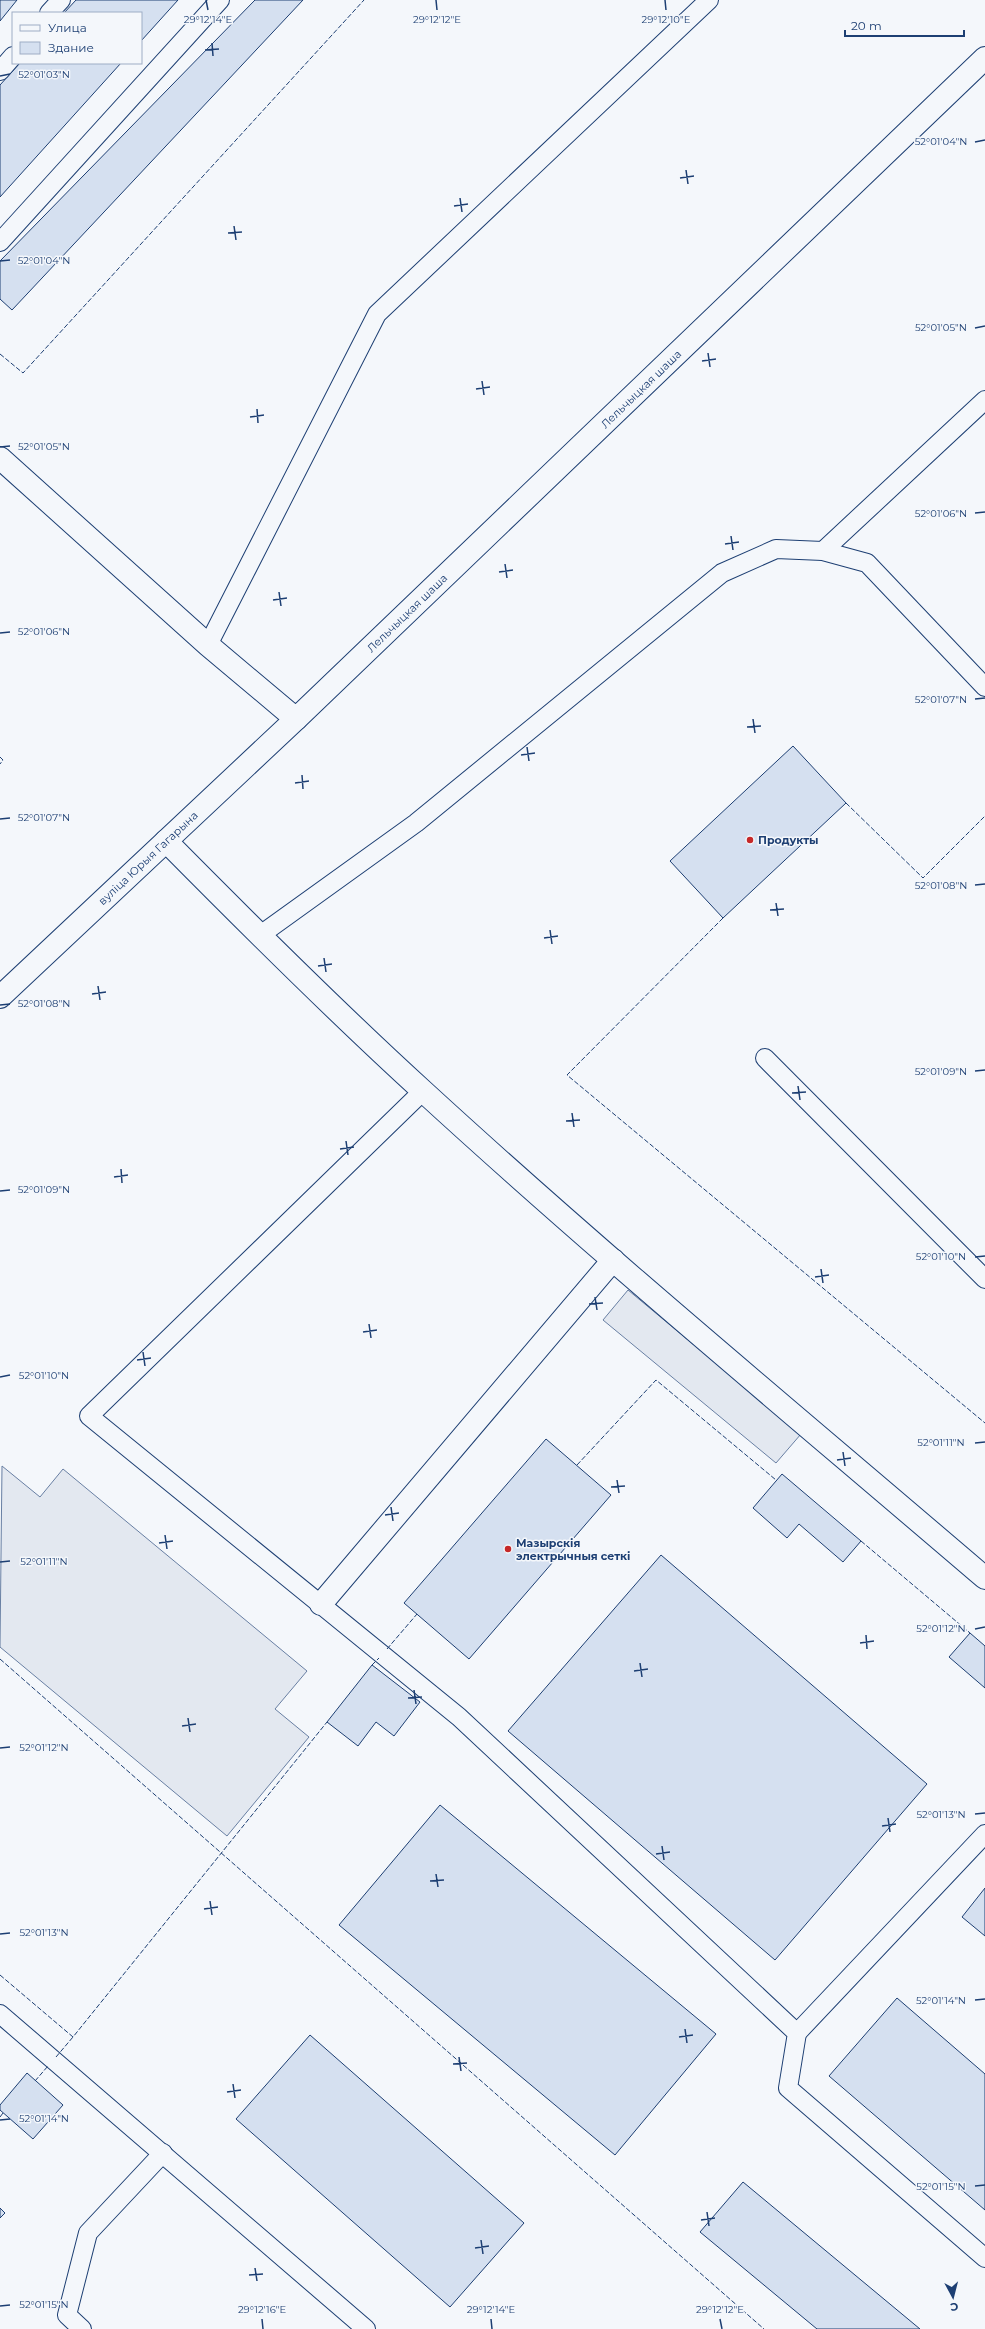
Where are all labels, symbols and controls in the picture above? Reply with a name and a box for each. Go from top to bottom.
legend [12,12,142,64]
scale bar [845,12,964,38]
text: 29°12'14"E [184,13,233,26]
text: 29°12'12"E [413,13,461,26]
text: 29°12'10"E [642,13,691,26]
text: 20 m [851,18,882,33]
text: Улица [48,20,87,35]
text: Здание [48,40,94,55]
text: 52°01'03"N [18,68,70,81]
text: 52°01'04"N [915,135,967,148]
text: 52°01'04"N [18,254,70,267]
text: 52°01'05"N [915,321,967,334]
street label: Лельчыцкая шаша [598,347,684,431]
text: 52°01'05"N [18,440,70,453]
text: 52°01'06"N [915,507,967,520]
street label: Лельчыцкая шаша [364,571,450,655]
text: 52°01'06"N [18,625,70,638]
text: 52°01'07"N [915,693,967,706]
street label: вуліца Юрыя Гагарына [95,808,201,908]
text: 52°01'07"N [18,811,70,824]
place label: Продукты [758,833,818,847]
marker: Продукты [745,835,755,845]
text: 52°01'08"N [915,879,967,892]
text: 52°01'08"N [18,997,70,1010]
text: 52°01'09"N [915,1065,967,1078]
text: 52°01'09"N [18,1183,70,1196]
text: 52°01'10"N [916,1250,966,1263]
text: 52°01'10"N [19,1369,69,1382]
text: 52°01'11"N [917,1436,965,1449]
place label: Мазырскія электрычныя сеткі [516,1536,630,1563]
marker: Мазырскія электрычныя сеткі [503,1544,513,1554]
text: 52°01'11"N [20,1555,68,1568]
text: 52°01'12"N [916,1622,966,1635]
text: 52°01'12"N [19,1741,69,1754]
text: 52°01'13"N [916,1808,966,1821]
text: 52°01'13"N [19,1926,69,1939]
text: 52°01'14"N [916,1994,966,2007]
text: 52°01'14"N [19,2112,69,2125]
text: 52°01'15"N [916,2180,966,2193]
north arrow [933,2277,973,2317]
text: 52°01'15"N [19,2298,69,2311]
text: С [949,2299,959,2314]
text: 29°12'16"E [238,2303,286,2316]
text: 29°12'14"E [467,2303,516,2316]
text: 29°12'12"E [696,2303,744,2316]

